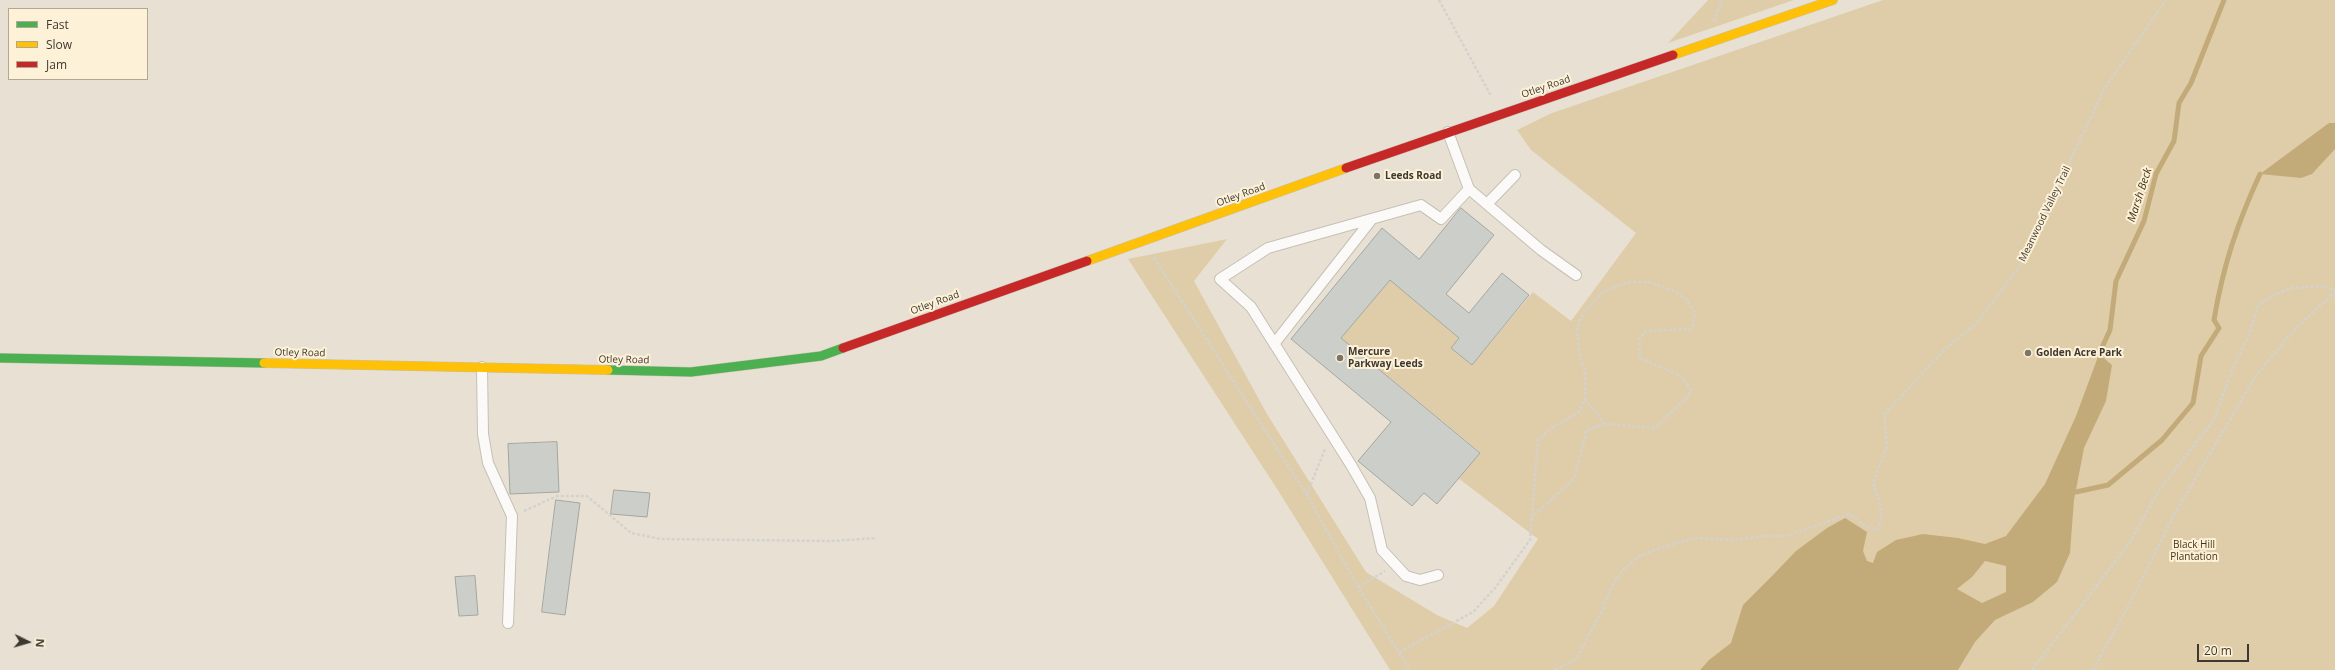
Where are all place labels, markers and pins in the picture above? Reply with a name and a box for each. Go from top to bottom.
place label: Leeds Road [1385,170,1442,182]
marker: Leeds Road [1372,171,1382,181]
place label: Mercure Parkway Leeds [1348,346,1423,370]
place label: Golden Acre Park [2036,347,2122,359]
marker: Golden Acre Park [2023,348,2033,358]
marker: Mercure Parkway Leeds [1335,353,1345,363]

